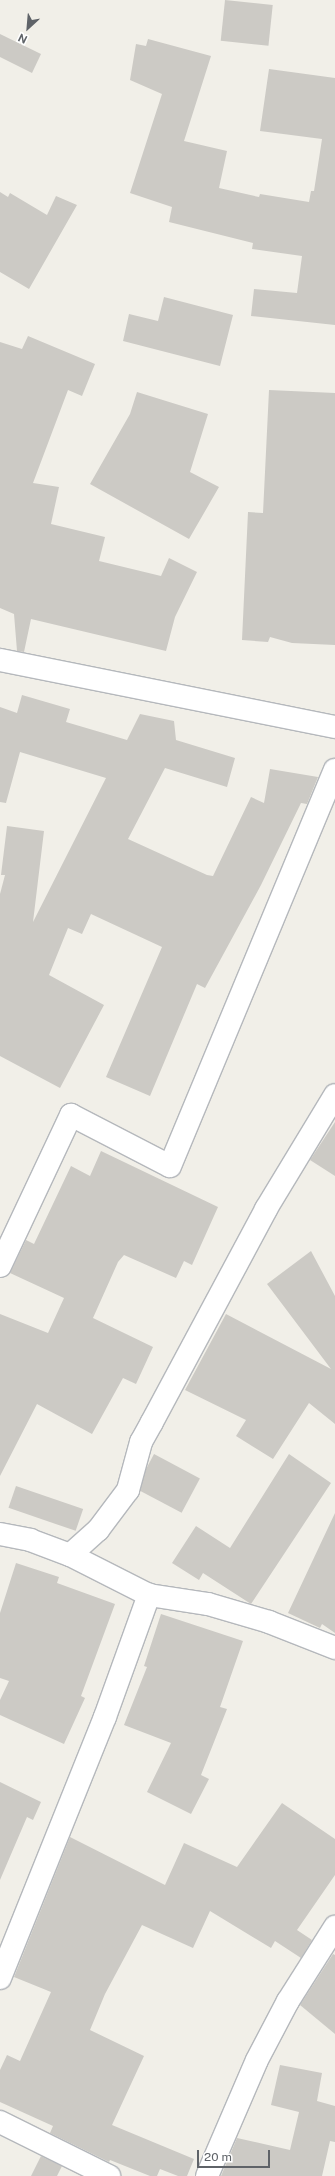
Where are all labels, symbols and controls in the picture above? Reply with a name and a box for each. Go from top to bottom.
north arrow [8,8,48,48]
text: N [16,32,29,46]
scale bar [199,2142,272,2168]
text: 20 m [204,2150,232,2164]

